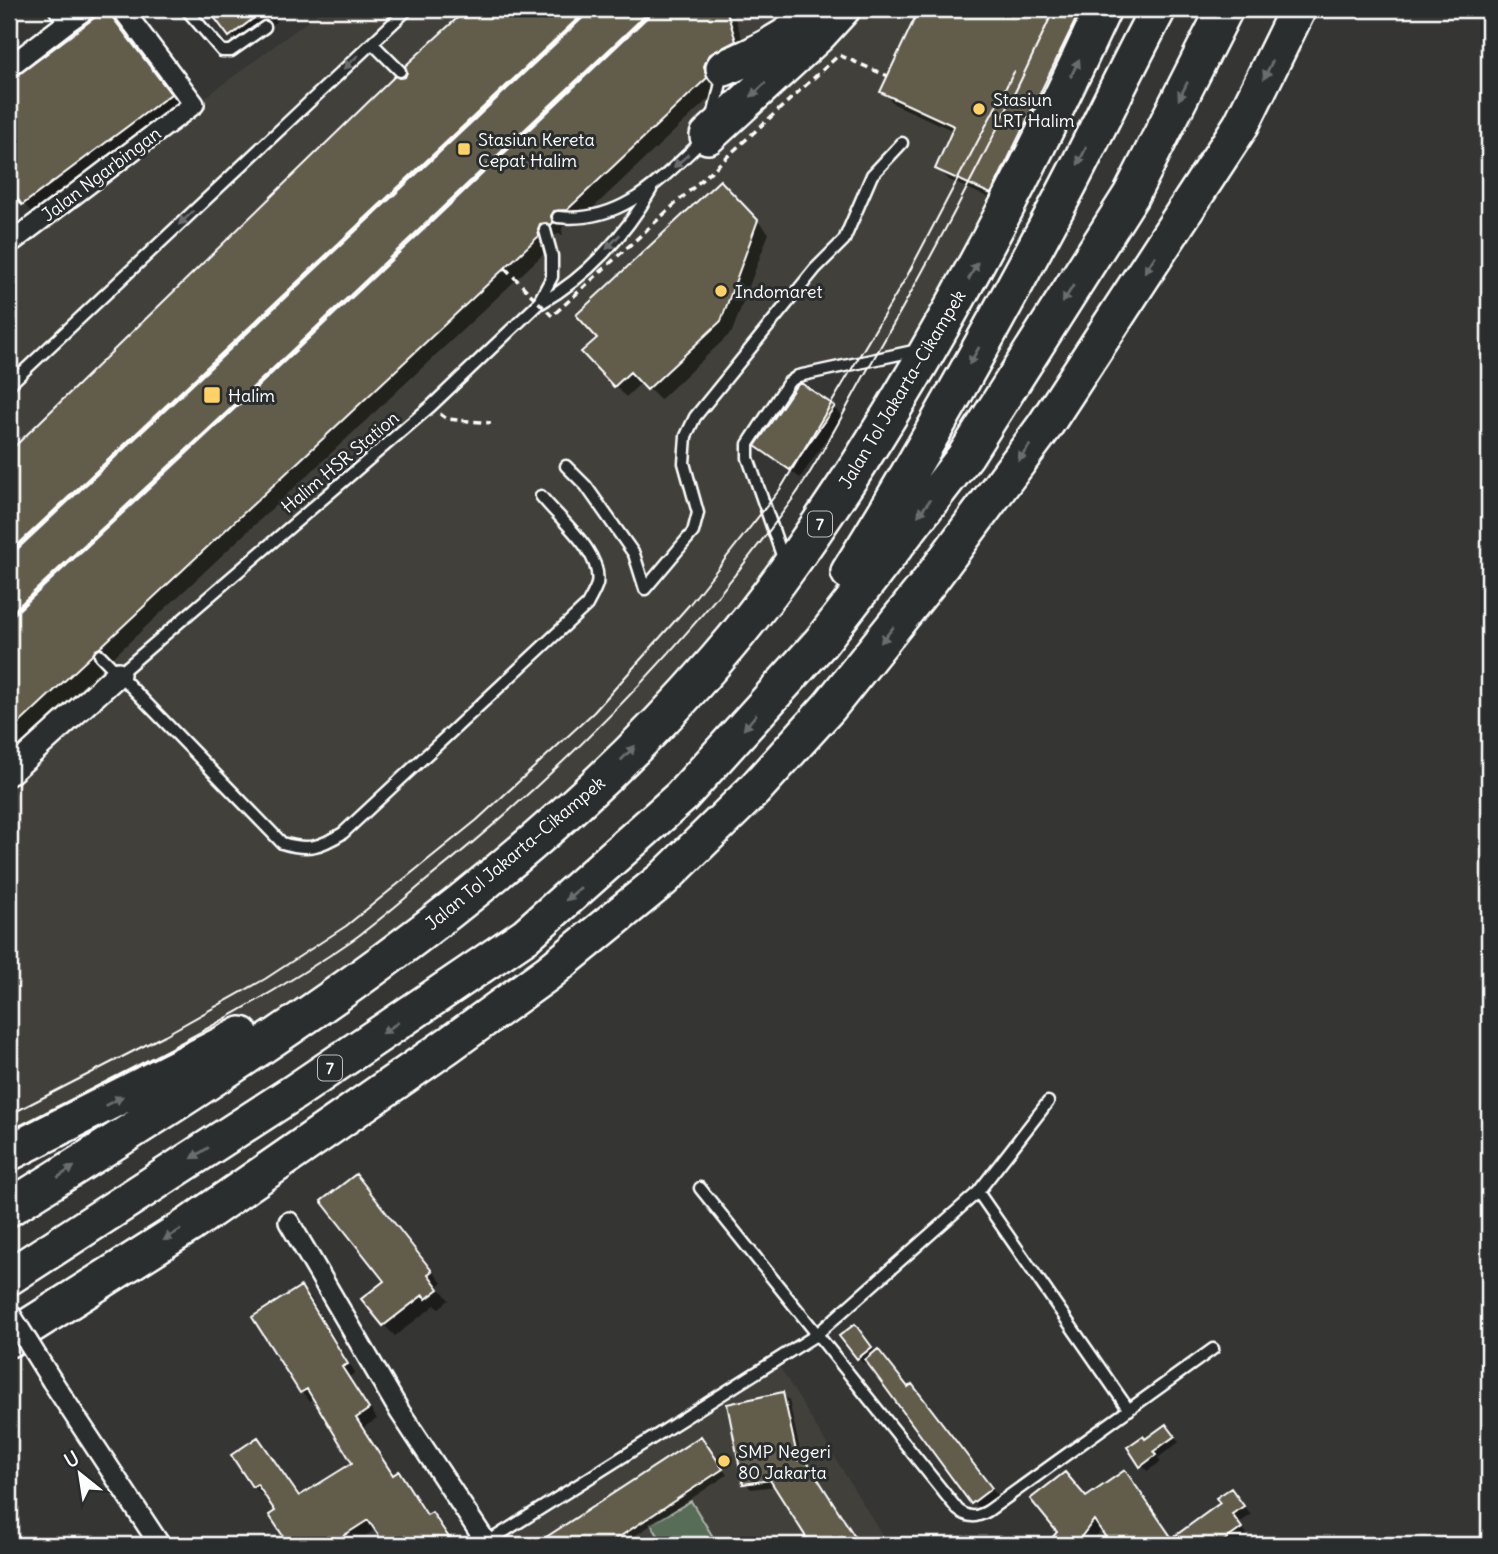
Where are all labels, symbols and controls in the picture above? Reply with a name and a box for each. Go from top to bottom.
one-way arrow [343,54,360,70]
one-way arrow [1069,58,1081,78]
one-way arrow [1263,60,1274,80]
one-way arrow [1177,81,1188,101]
one-way arrow [749,82,767,98]
place label: Stasiun LRT Halim [993,88,1075,132]
marker: Stasiun LRT Halim [971,101,987,117]
street label: Jalan Ngarbingan [37,122,165,226]
place label: Stasiun Kereta Cepat Halim [478,128,595,172]
marker: Stasiun Kereta Cepat Halim [456,141,472,157]
one-way arrow [1077,147,1089,167]
one-way arrow [672,153,690,169]
one-way arrow [178,210,195,226]
one-way arrow [606,233,622,250]
one-way arrow [1143,255,1157,273]
one-way arrow [967,261,979,281]
place label: Indomaret [735,280,822,303]
marker: Indomaret [713,283,729,299]
one-way arrow [1062,284,1075,303]
street label: Jalan Tol Jakarta–Cikampek [834,286,970,492]
one-way arrow [968,347,980,366]
place label: Halim [228,384,275,407]
marker: Halim [202,385,222,405]
street label: Halim HSR Station [276,406,404,518]
one-way arrow [1017,444,1031,463]
one-way arrow [916,499,931,517]
road number: 7 [808,512,832,537]
one-way arrow [880,626,895,643]
one-way arrow [742,713,758,731]
one-way arrow [620,745,637,762]
street label: Jalan Tol Jakarta–Cikampek [420,771,610,935]
one-way arrow [564,886,582,902]
one-way arrow [380,1022,400,1035]
road number: 7 [318,1056,342,1080]
one-way arrow [104,1096,124,1107]
one-way arrow [190,1146,209,1159]
one-way arrow [57,1165,76,1178]
one-way arrow [162,1229,182,1242]
north arrow [46,1438,116,1508]
place label: SMP Negeri 80 Jakarta [738,1440,831,1484]
text: U [60,1446,83,1473]
marker: SMP Negeri 80 Jakarta [716,1453,732,1469]

